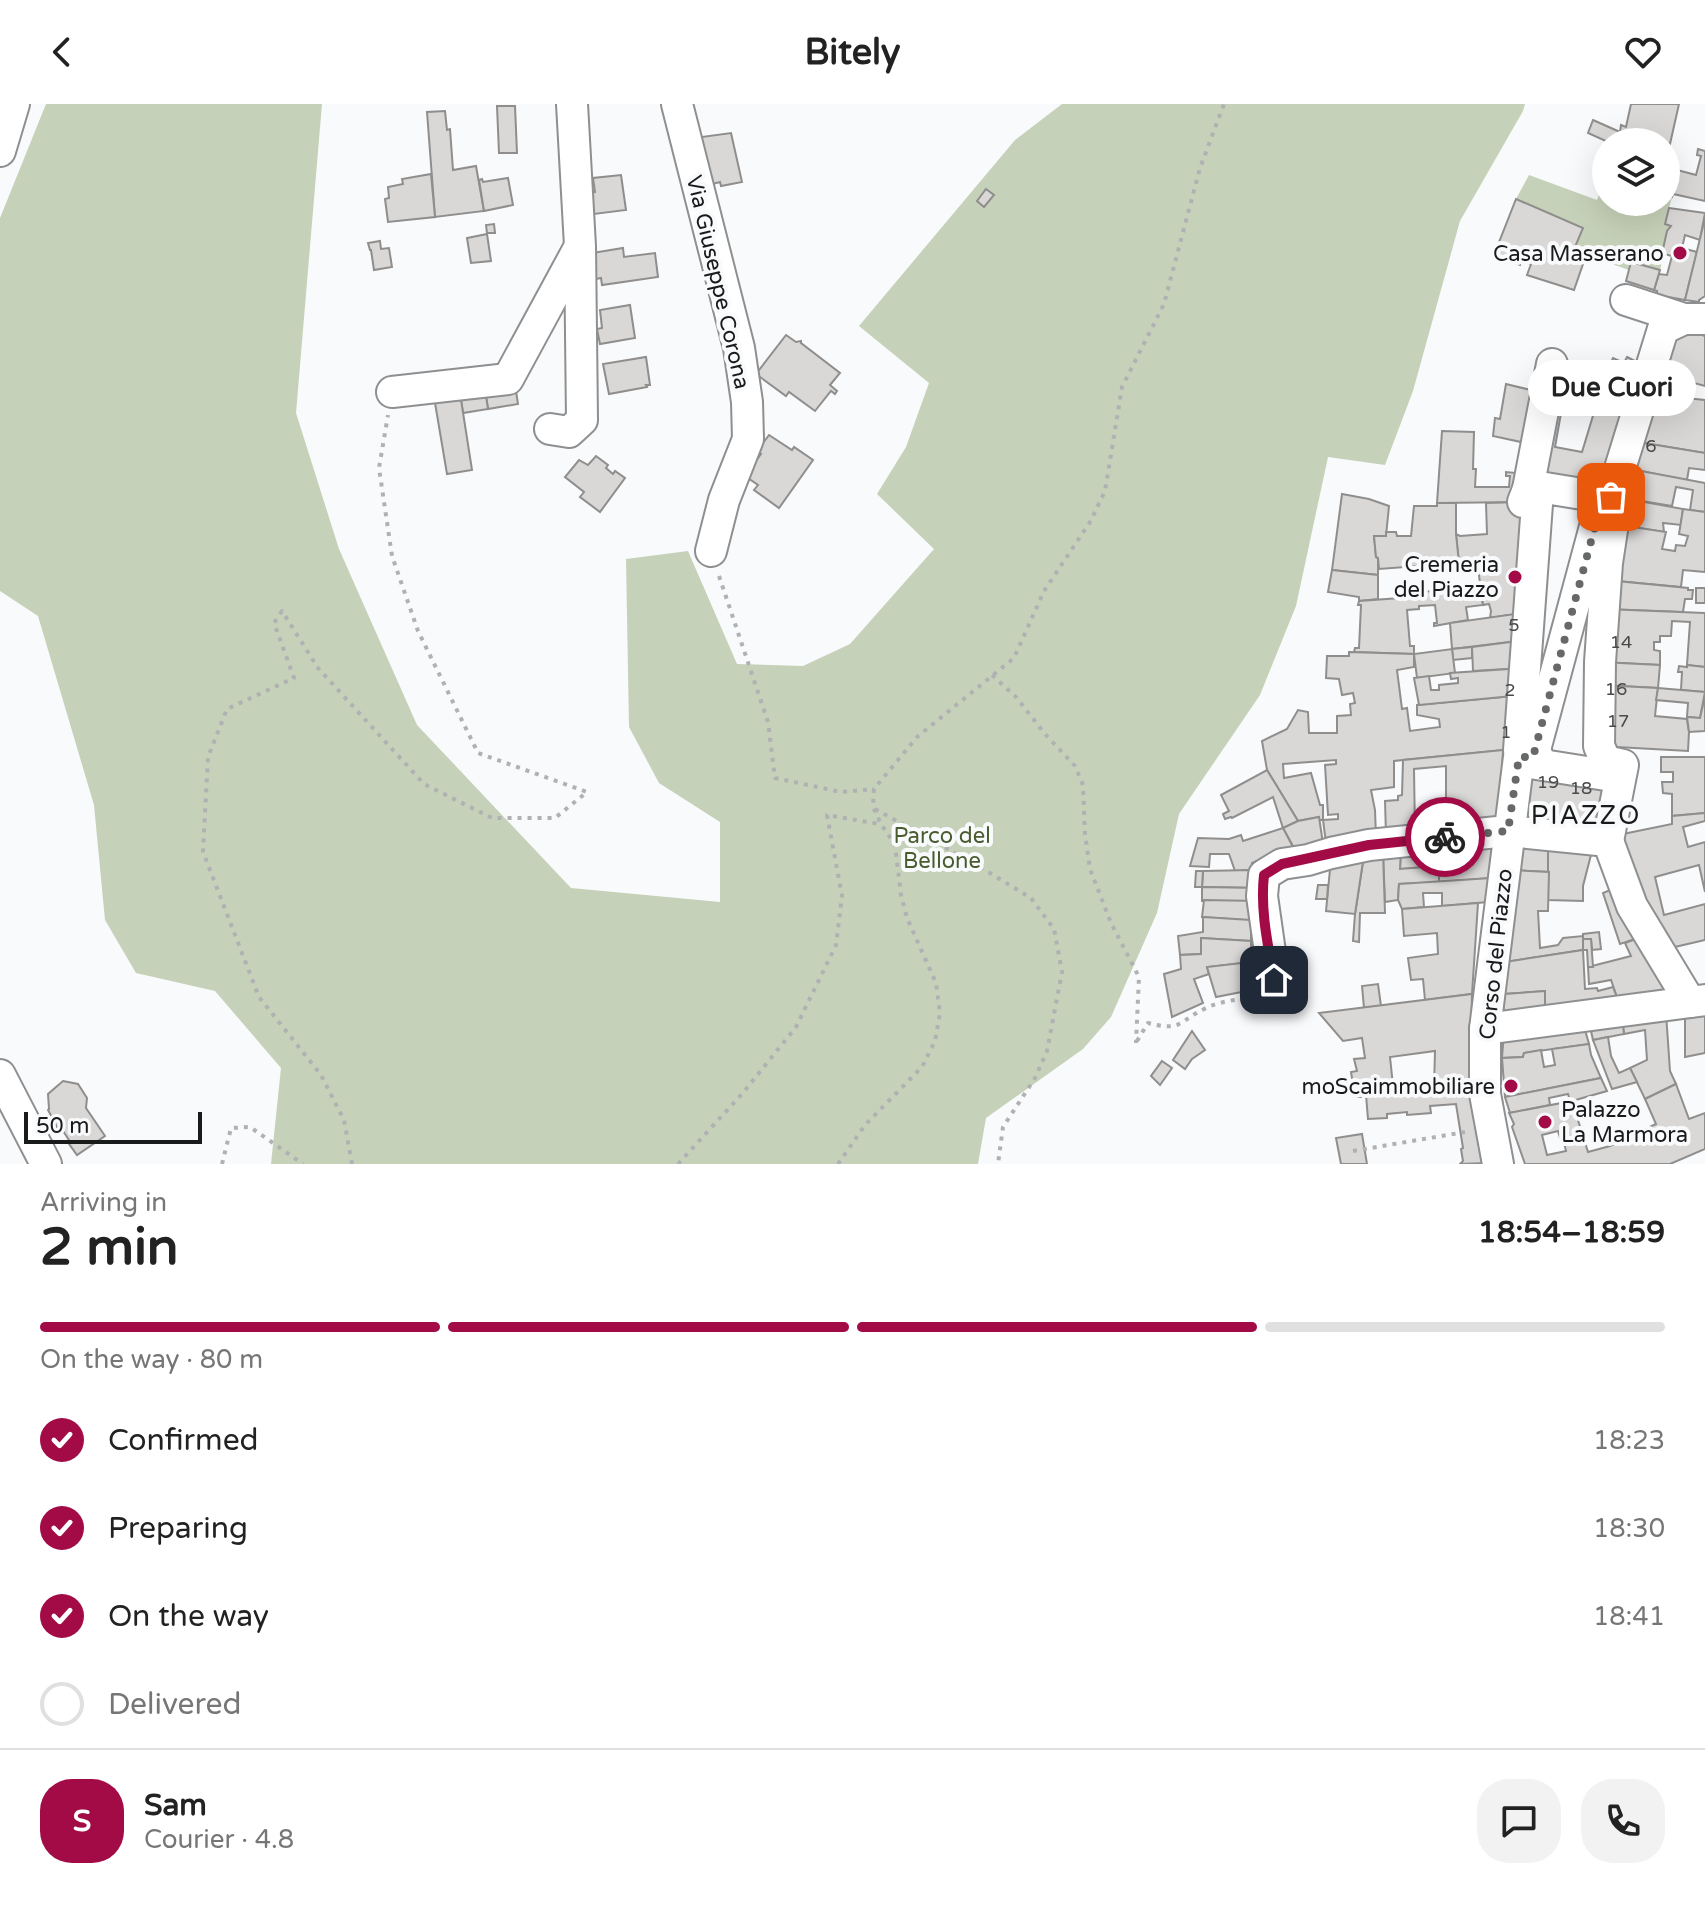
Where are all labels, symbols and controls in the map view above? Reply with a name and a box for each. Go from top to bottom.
icon: back [40,30,84,74]
icon: heart [1621,30,1665,74]
text: Bitely [805,31,900,74]
map controls [1592,128,1680,216]
button: layers [1592,128,1680,216]
street label: Via Giuseppe Corona [681,173,755,392]
place label: Casa Masserano [1493,241,1664,267]
marker: Casa Masserano [1671,244,1689,262]
callout: Due Cuori [1527,361,1695,417]
text: Due Cuori [1551,372,1673,403]
house number: 6 [1645,435,1657,457]
pin [1577,463,1645,531]
icon: bag [1589,475,1633,519]
place label: Cremeria del Piazzo [1394,552,1499,603]
marker: Cremeria del Piazzo [1506,568,1524,586]
house number: 5 [1508,614,1520,636]
house number: 14 [1610,631,1632,653]
house number: 16 [1605,678,1627,700]
house number: 2 [1504,679,1516,701]
house number: 17 [1607,710,1629,732]
house number: 1 [1500,721,1512,743]
house number: 19 [1537,771,1559,793]
house number: 18 [1570,777,1592,799]
courier [1405,797,1485,877]
district label: PIAZZO [1531,800,1641,831]
icon: bike [1423,815,1467,859]
park label: Parco del Bellone [893,823,991,874]
street label: Corso del Piazzo [1474,867,1518,1041]
pin [1240,946,1308,1014]
icon: home [1252,958,1296,1002]
place label: moScaimmobiliare [1302,1074,1495,1100]
marker: moScaimmobiliare [1502,1077,1520,1095]
place label: Palazzo La Marmora [1561,1097,1688,1148]
scale bar [24,1108,202,1144]
text: 50 m [36,1113,90,1139]
marker: Palazzo La Marmora [1536,1113,1554,1131]
text: Arriving in [40,1187,167,1218]
text: 18:54–18:59 [1478,1214,1665,1251]
text: 2 min [40,1216,179,1279]
text: On the way · 80 m [40,1344,263,1375]
icon: check [40,1418,84,1462]
text: Confirmed [108,1422,259,1459]
text: 18:23 [1593,1425,1665,1456]
icon: check [40,1506,84,1550]
text: Preparing [108,1510,248,1547]
text: 18:30 [1593,1513,1665,1544]
icon: check [40,1594,84,1638]
text: On the way [108,1598,269,1635]
text: 18:41 [1593,1601,1665,1632]
text: Delivered [108,1686,242,1723]
button: chat [1477,1779,1561,1863]
button: phone [1581,1779,1665,1863]
text: Sam [144,1787,207,1824]
text: S [73,1803,91,1840]
text: Courier · 4.8 [144,1824,294,1855]

